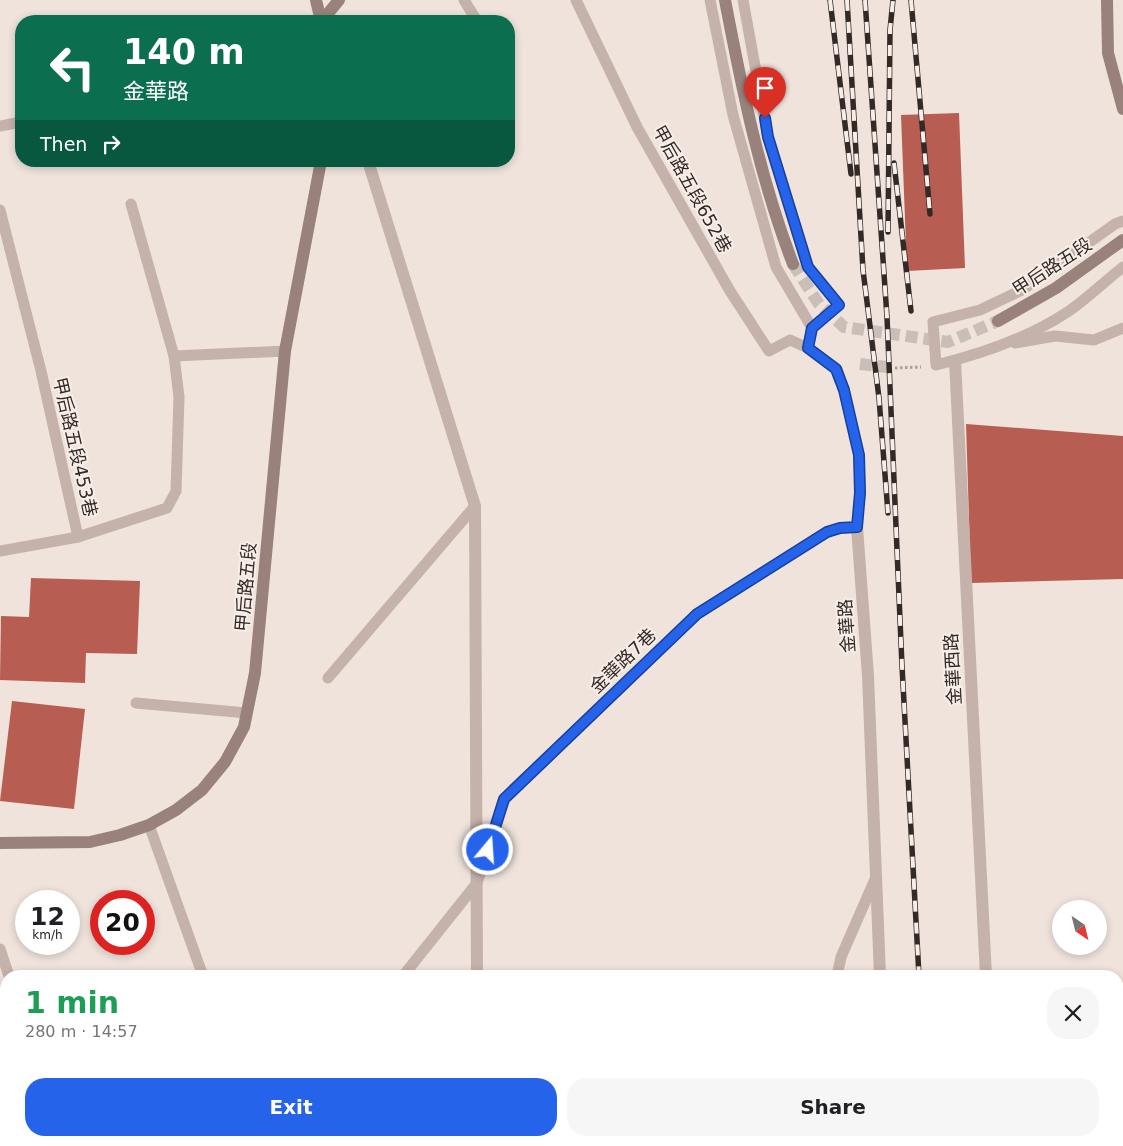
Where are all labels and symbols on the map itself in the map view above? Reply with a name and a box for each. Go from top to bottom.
pin [744,67,786,118]
street label: 甲后路五段652巷 [649,121,736,256]
street label: 甲后路五段 [1008,233,1095,300]
street label: 甲后路五段453巷 [49,375,102,519]
street label: 甲后路五段 [231,541,260,633]
street label: 金華路 [834,598,859,654]
street label: 金華路7巷 [585,624,660,697]
street label: 金華西路 [940,633,965,706]
position arrow [461,823,513,875]
speed limit sign: 20 [90,890,155,955]
north arrow [1052,900,1108,955]

